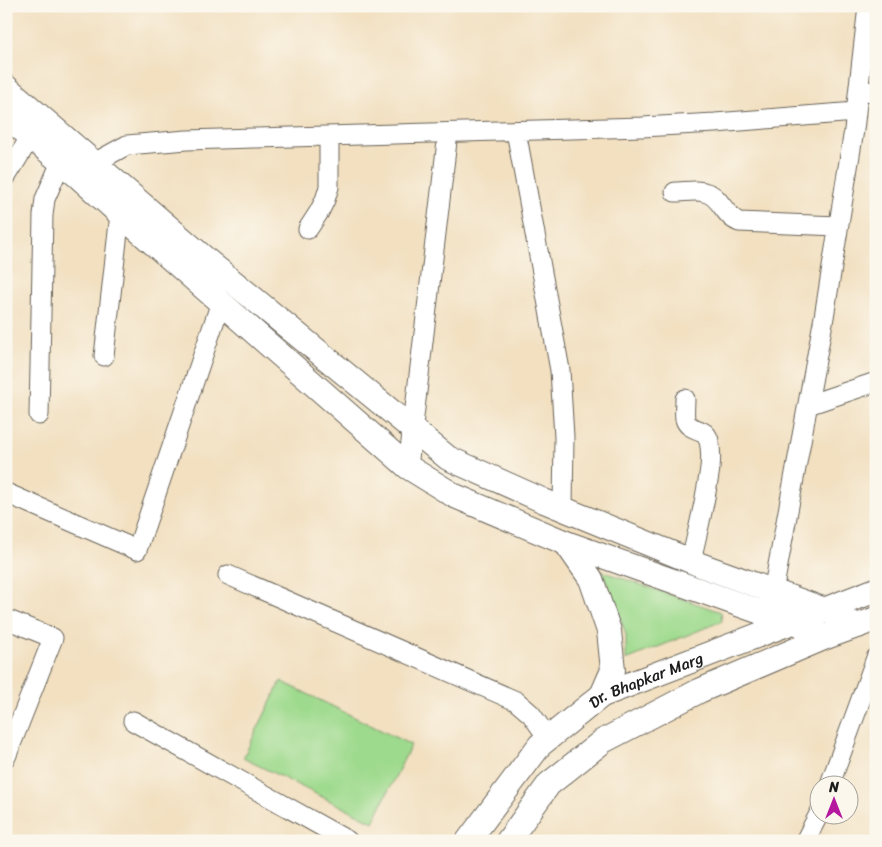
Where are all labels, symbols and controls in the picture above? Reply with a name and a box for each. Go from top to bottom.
street label: Dr. Bhapkar Marg [582,643,708,716]
north arrow [810,774,860,824]
text: N [828,775,839,800]

